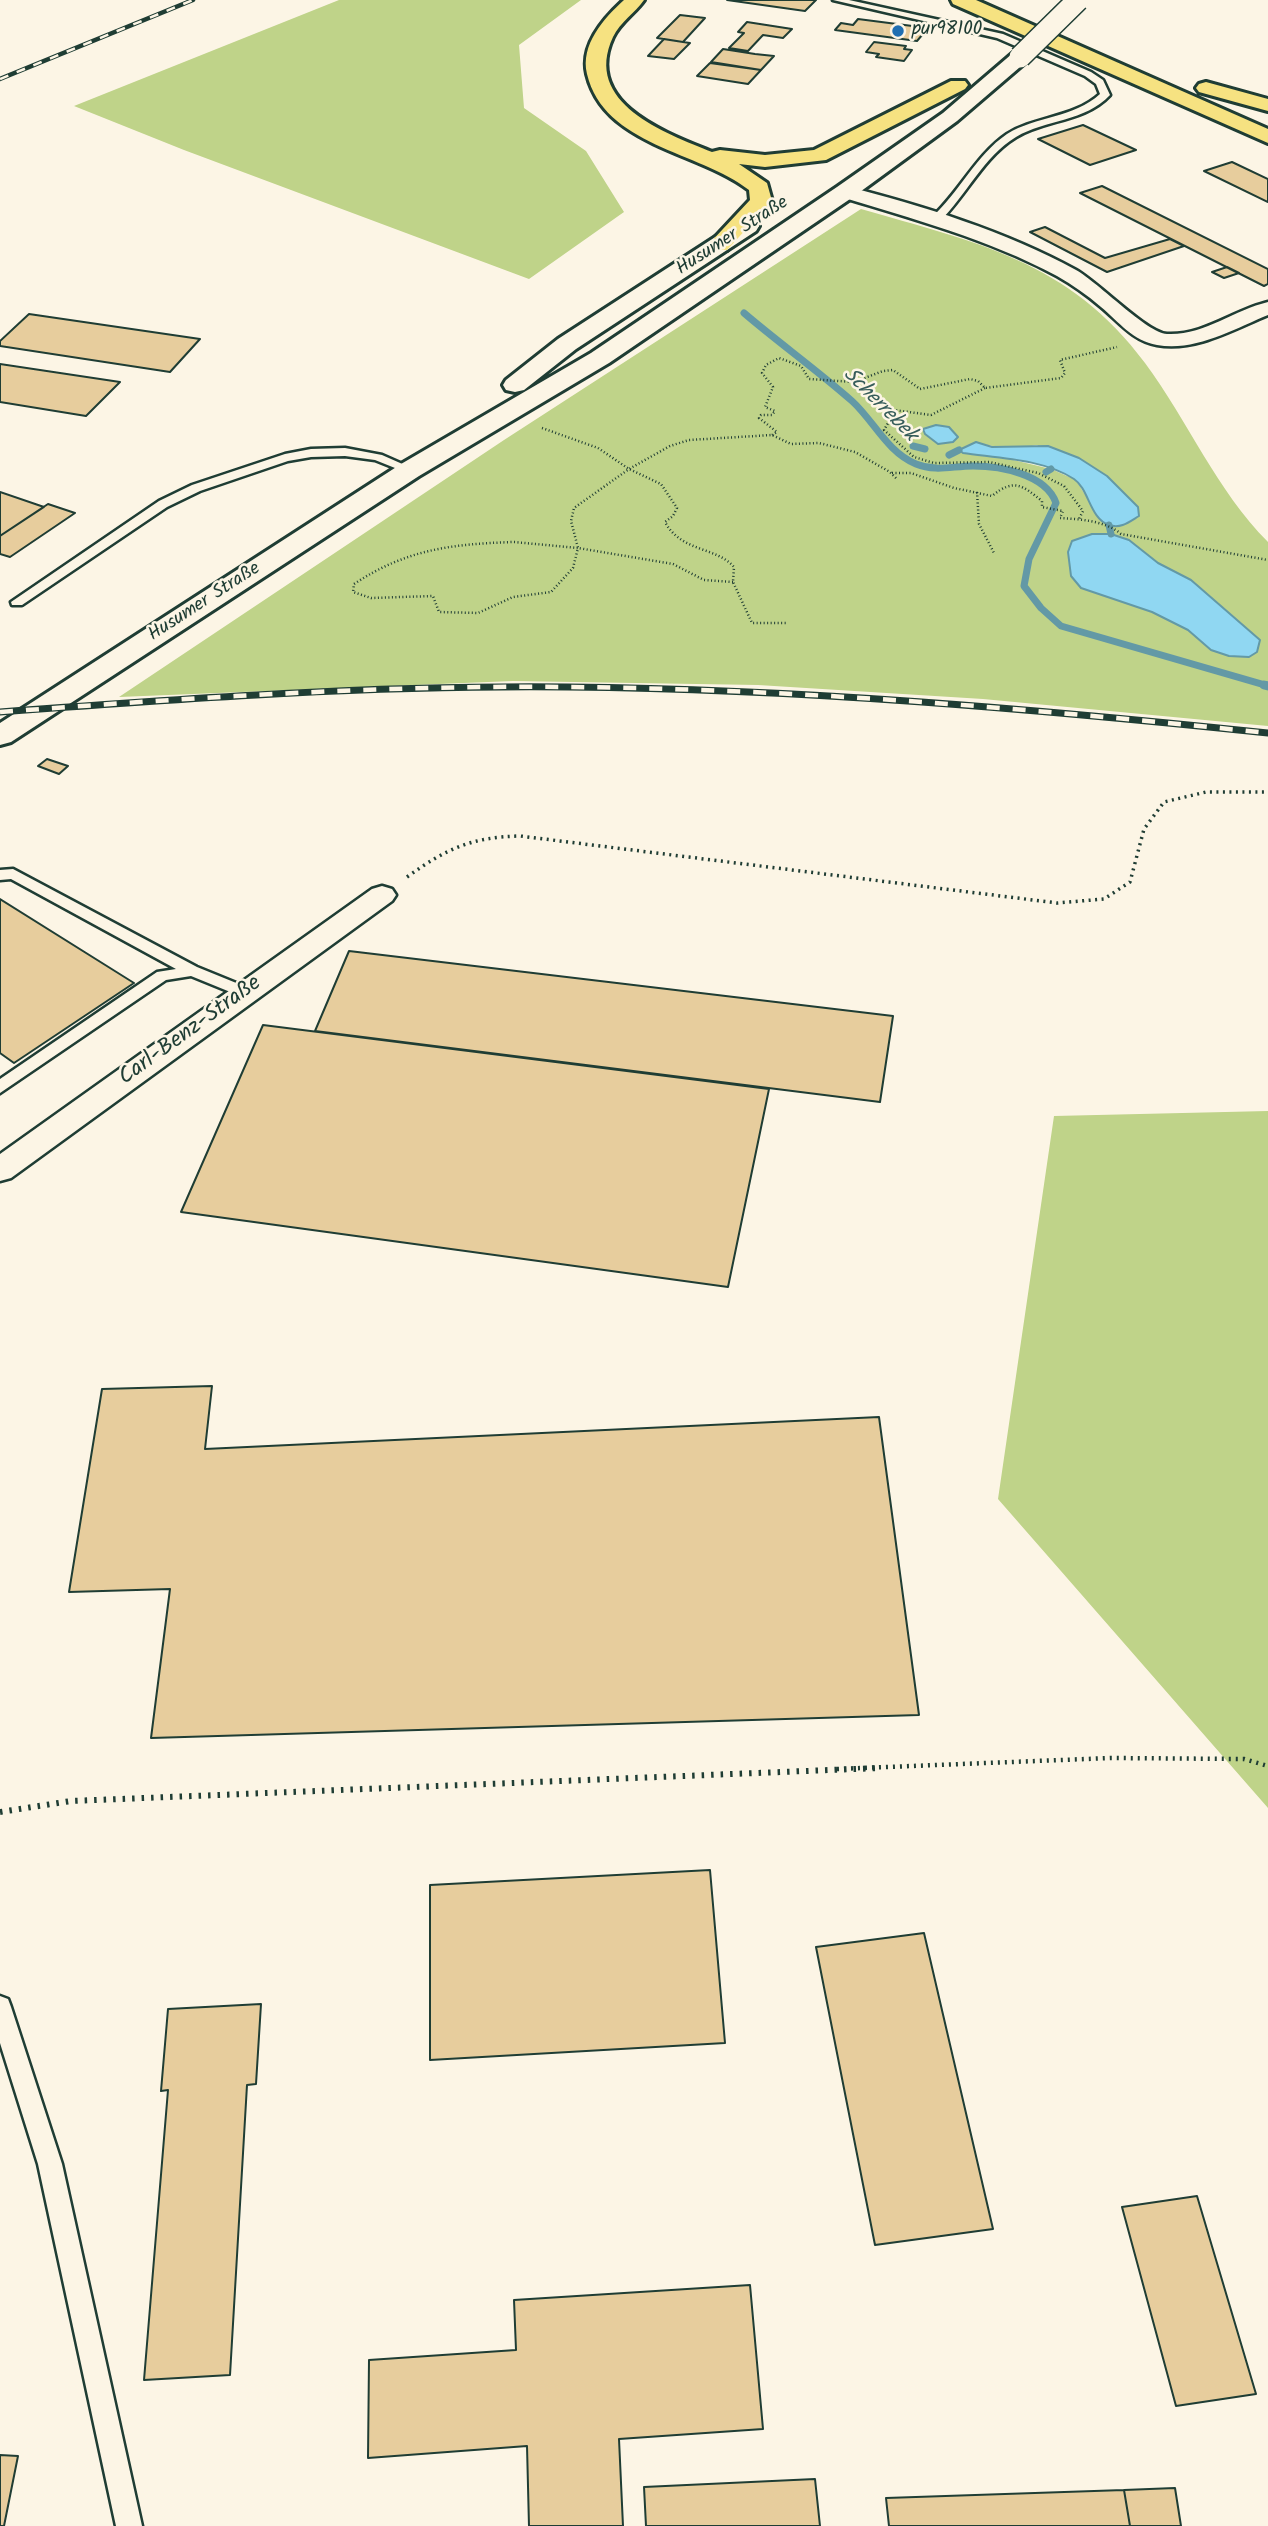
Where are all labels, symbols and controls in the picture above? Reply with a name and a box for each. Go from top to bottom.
place label: pur98100 [912,20,982,42]
marker: pur98100 [890,23,906,39]
street label: Husumer Straße [673,192,793,282]
water label: Scherrebek [837,364,921,448]
street label: Husumer Straße [145,558,265,648]
street label: Carl-Benz-Straße [114,971,268,1093]

